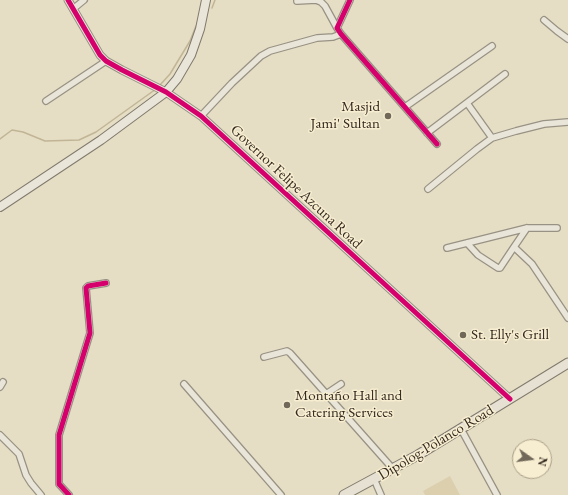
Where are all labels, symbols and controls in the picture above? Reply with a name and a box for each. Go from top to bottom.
place label: Masjid Jami' Sultan [310,98,380,133]
marker: Masjid Jami' Sultan [383,111,393,121]
street label: Governor Felipe Azcuna Road [226,121,366,253]
place label: St. Elly's Grill [471,326,549,344]
marker: St. Elly's Grill [458,330,468,340]
place label: Montaño Hall and Catering Services [295,387,402,422]
marker: Montaño Hall and Catering Services [282,400,292,410]
street label: Dipolog-Polanco Road [375,401,497,485]
north arrow [512,439,552,479]
text: N [535,456,551,468]

